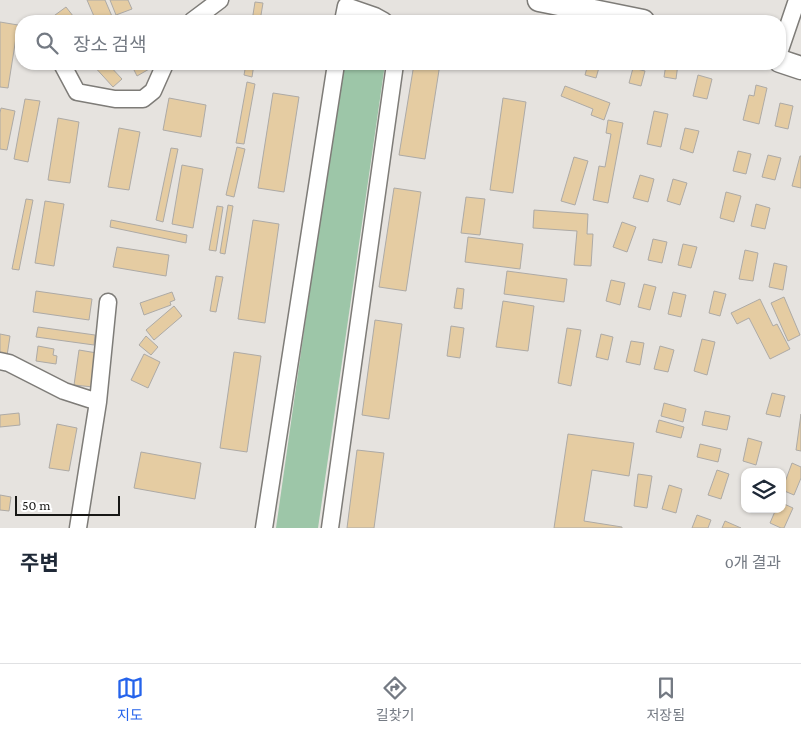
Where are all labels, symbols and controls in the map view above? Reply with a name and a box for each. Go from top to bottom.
search box [15,15,786,70]
icon: search [33,29,61,57]
text: 장소 검색 [73,34,146,55]
map controls [741,468,786,513]
button: layers [741,468,786,513]
scale bar [15,493,120,516]
text: 50 m [22,497,50,513]
text: 주변 [20,551,59,575]
text: 0개 결과 [725,554,781,571]
tab: 지도 [116,674,144,724]
tab: 길찾기 [376,674,415,724]
tab: 저장됨 [646,674,685,724]

